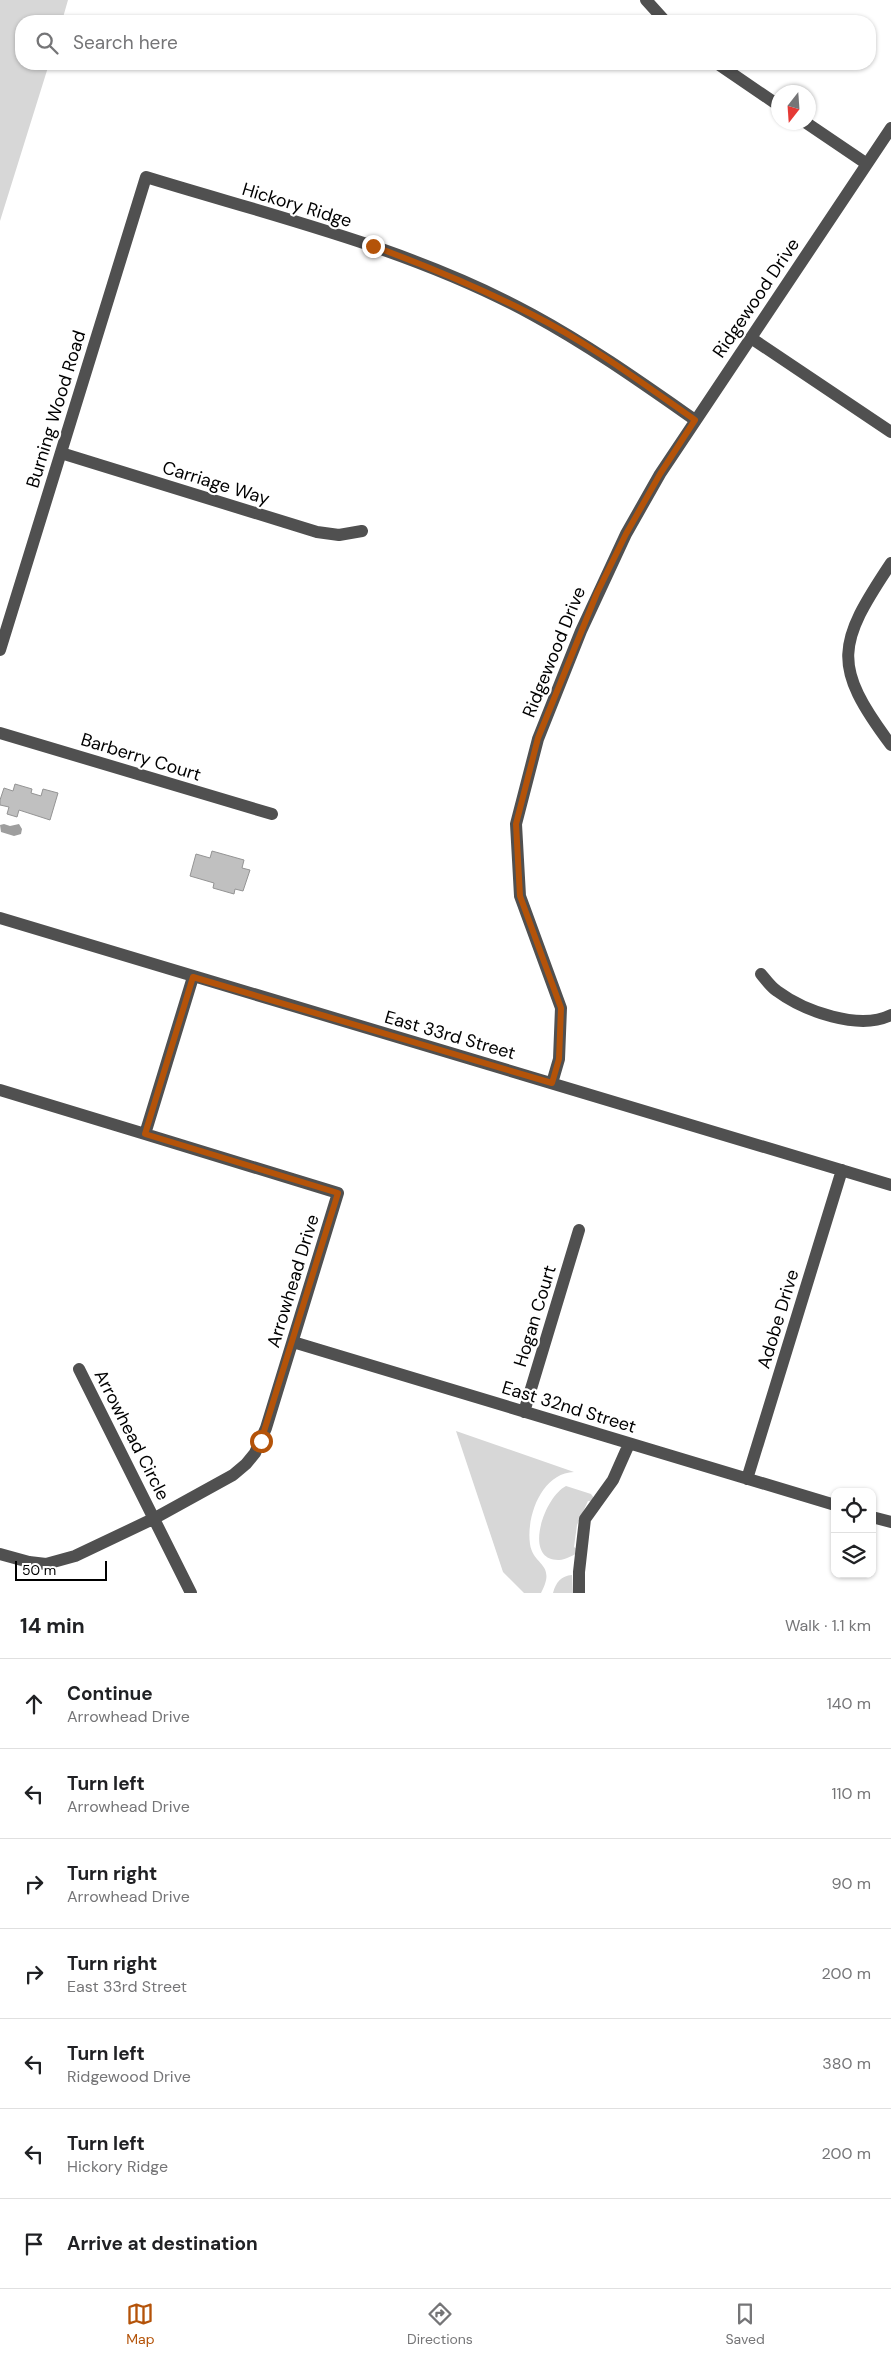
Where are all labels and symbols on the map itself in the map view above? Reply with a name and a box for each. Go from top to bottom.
north arrow [771,85,816,130]
street label: Hickory Ridge [239,177,355,233]
street label: Ridgewood Drive [707,234,805,362]
route end [362,235,385,258]
street label: Burning Wood Road [21,327,91,491]
street label: Carriage Way [159,455,273,511]
street label: Ridgewood Drive [517,583,591,721]
street label: Barberry Court [78,727,204,787]
street label: East 33rd Street [382,1005,518,1065]
street label: Arrowhead Drive [261,1211,325,1351]
street label: Hogan Court [508,1262,562,1370]
street label: Adobe Drive [752,1267,804,1371]
street label: Arrowhead Circle [89,1366,175,1504]
street label: East 32nd Street [499,1375,639,1439]
route start [250,1430,273,1453]
scale bar [15,1558,108,1581]

